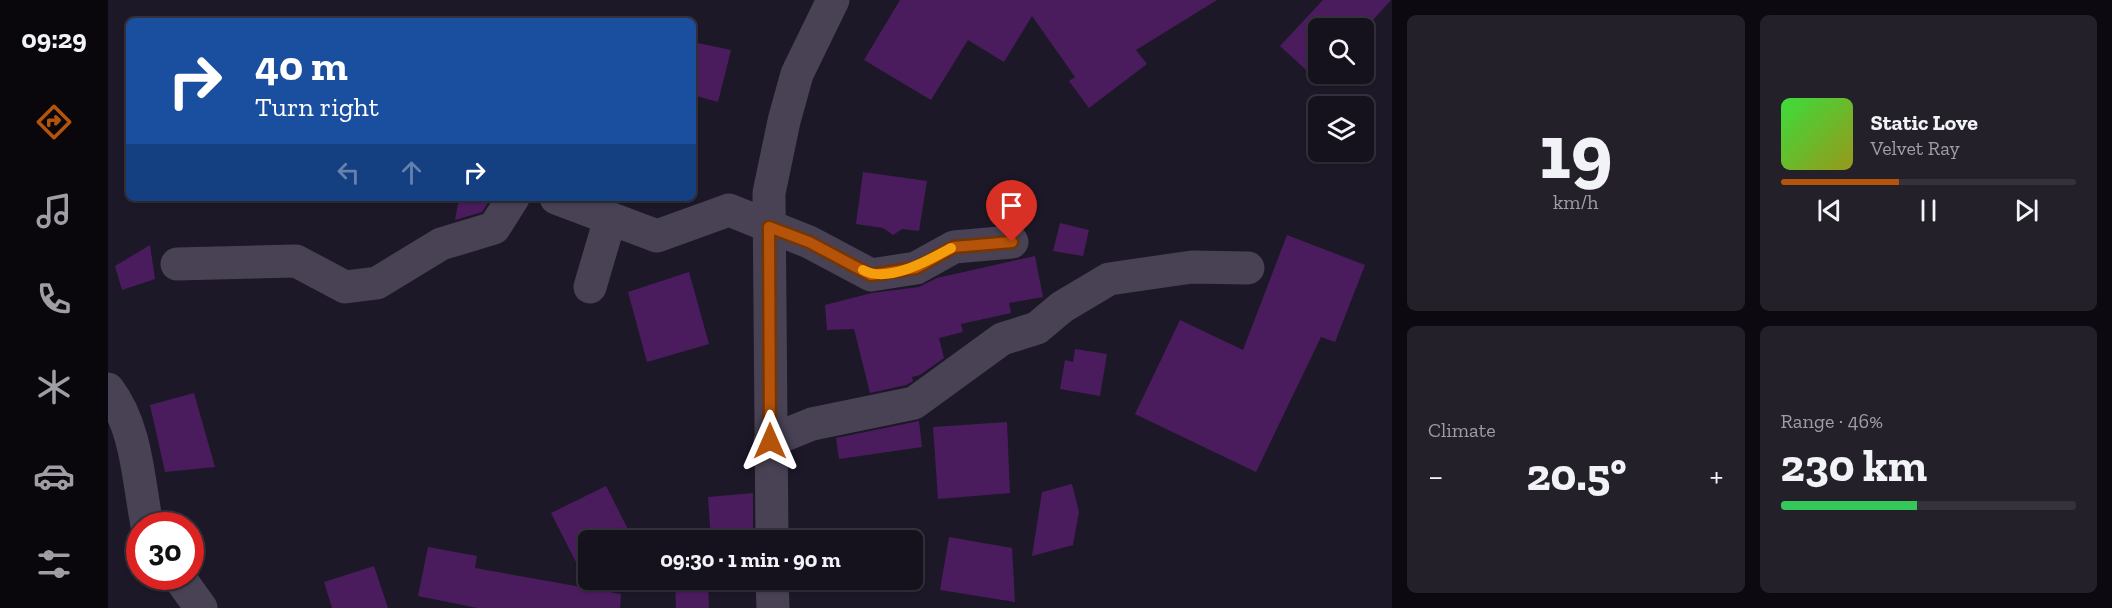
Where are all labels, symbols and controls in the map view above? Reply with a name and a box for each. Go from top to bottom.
map controls [1308,18,1374,162]
button: search [1308,18,1374,84]
text: 09:29 [21,23,87,55]
text: 40 m [255,40,348,91]
icon: right [156,42,234,120]
text: Turn right [255,91,379,123]
button: layers [1308,96,1374,162]
icon: directions [33,101,75,143]
text: 19 [1539,104,1612,198]
text: Static Love [1871,109,1978,136]
text: Velvet Ray [1871,136,1960,160]
icon: left [332,156,365,189]
icon: ahead [395,156,428,189]
icon: right [458,156,491,189]
pin [986,180,1037,242]
icon: arrive [995,189,1028,222]
icon: music [33,190,75,232]
text: km/h [1553,190,1599,214]
icon: previous [1813,194,1846,227]
icon: pause [1912,194,1945,227]
icon: next [2010,194,2043,227]
icon: phone [33,278,75,320]
icon: climate [33,366,75,408]
position arrow [738,409,802,473]
text: Range · 46% [1781,409,1883,433]
text: Climate [1428,418,1496,442]
text: 230 km [1781,439,1927,493]
text: 20.5° [1526,448,1627,502]
icon: car [33,455,75,497]
text: − [1428,456,1443,495]
text: + [1710,456,1724,495]
speed limit sign: 30 [126,512,204,590]
icon: filters [33,543,75,585]
text: 09:30 · 1 min · 90 m [660,546,841,573]

